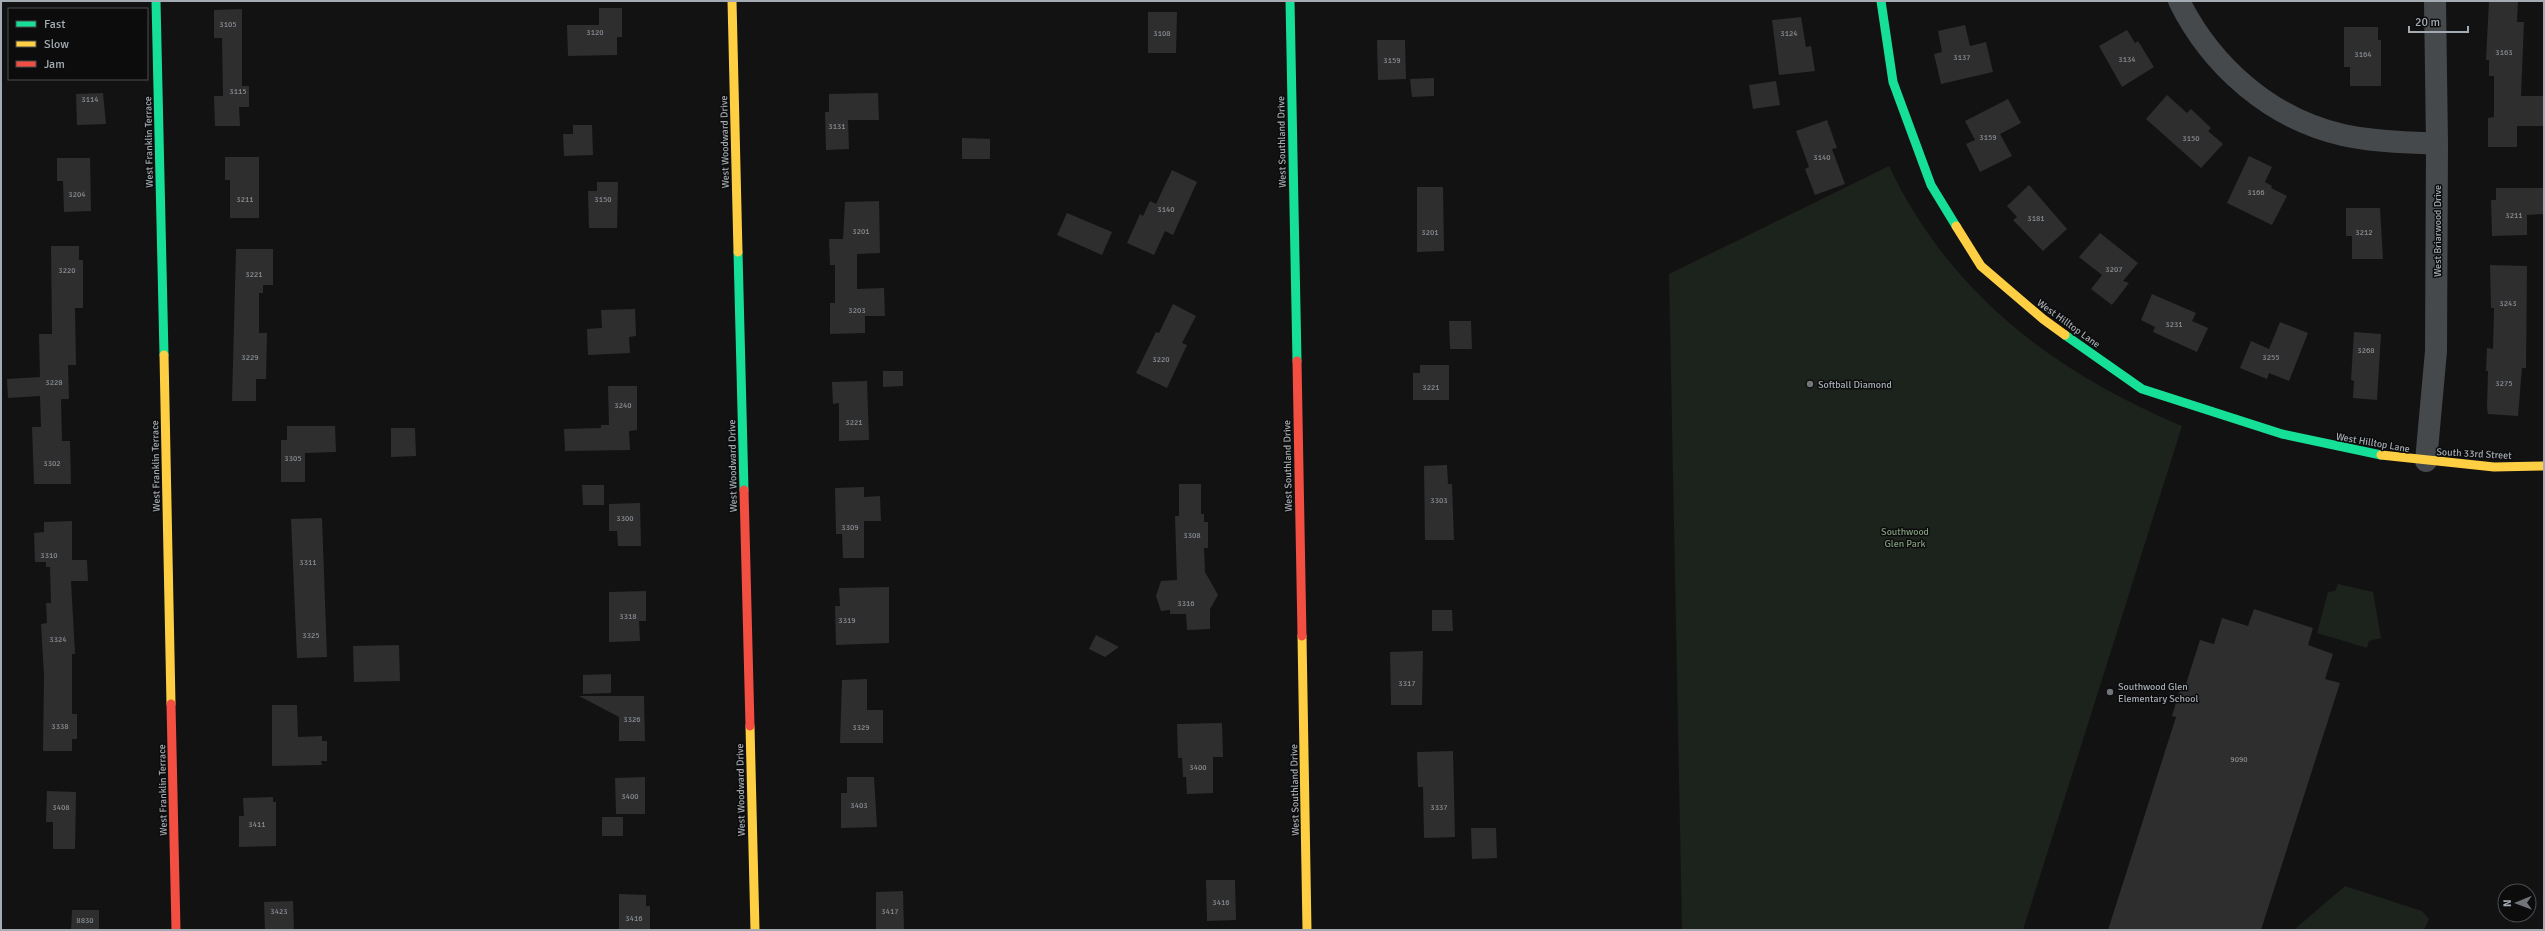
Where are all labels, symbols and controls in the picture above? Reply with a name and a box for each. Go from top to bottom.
legend [8,8,148,80]
scale bar [2409,8,2468,34]
text: 20 m [2415,15,2440,30]
text: Fast [44,17,65,32]
house number: 3105 [219,19,237,29]
house number: 3120 [586,27,604,37]
house number: 3108 [1153,28,1171,38]
house number: 3124 [1780,28,1798,38]
text: Slow [44,37,69,52]
house number: 3163 [2495,47,2513,57]
house number: 3164 [2354,49,2372,59]
house number: 3137 [1953,52,1971,62]
house number: 3134 [2118,54,2136,64]
house number: 3159 [1383,55,1401,65]
text: Jam [44,57,65,72]
house number: 3115 [229,86,247,96]
house number: 3114 [81,94,99,104]
street label: West Franklin Terrace [142,96,156,188]
street label: West Woodward Drive [718,96,732,188]
street label: West Southland Drive [1275,96,1289,188]
house number: 3131 [828,121,846,131]
house number: 3159 [1979,132,1997,142]
house number: 3150 [2182,133,2200,143]
house number: 3140 [1813,152,1831,162]
street label: West Briarwood Drive [2432,185,2444,277]
house number: 3166 [2247,187,2265,197]
house number: 3204 [68,189,86,199]
house number: 3211 [236,194,254,204]
house number: 3150 [594,194,612,204]
house number: 3140 [1157,204,1175,214]
house number: 3211 [2505,210,2523,220]
house number: 3181 [2027,213,2045,223]
house number: 3201 [852,226,870,236]
house number: 3201 [1421,227,1439,237]
house number: 3212 [2355,227,2373,237]
house number: 3207 [2105,264,2123,274]
house number: 3220 [58,265,76,275]
house number: 3221 [245,269,263,279]
street label: West Hilltop Lane [2035,297,2102,351]
house number: 3243 [2499,298,2517,308]
house number: 3203 [848,305,866,315]
house number: 3231 [2165,319,2183,329]
house number: 3268 [2357,345,2375,355]
house number: 3229 [241,352,259,362]
house number: 3255 [2262,352,2280,362]
house number: 3220 [1152,354,1170,364]
house number: 3228 [45,377,63,387]
house number: 3275 [2495,378,2513,388]
marker: Softball Diamond [1805,379,1815,389]
place label: Softball Diamond [1818,379,1892,391]
house number: 3221 [1422,382,1440,392]
house number: 3240 [614,400,632,410]
house number: 3221 [845,417,863,427]
street label: West Franklin Terrace [149,420,163,512]
street label: West Woodward Drive [726,420,740,512]
street label: West Southland Drive [1281,420,1295,512]
street label: West Hilltop Lane [2335,431,2411,455]
street label: South 33rd Street [2436,446,2512,462]
house number: 3305 [284,453,302,463]
house number: 3302 [43,458,61,468]
house number: 3303 [1430,495,1448,505]
house number: 3300 [616,513,634,523]
house number: 3309 [841,522,859,532]
park label: Southwood Glen Park [1881,526,1929,550]
house number: 3308 [1183,530,1201,540]
house number: 3310 [40,550,58,560]
house number: 3311 [299,557,317,567]
house number: 3316 [1177,598,1195,608]
house number: 3318 [619,611,637,621]
house number: 3319 [838,615,856,625]
house number: 3325 [302,630,320,640]
house number: 3324 [49,634,67,644]
house number: 3317 [1398,678,1416,688]
place label: Southwood Glen Elementary School [2118,681,2198,705]
marker: Southwood Glen Elementary School [2105,687,2115,697]
house number: 3326 [623,714,641,724]
house number: 3338 [51,721,69,731]
house number: 3329 [852,722,870,732]
street label: West Franklin Terrace [156,744,170,836]
street label: West Woodward Drive [734,744,748,836]
street label: West Southland Drive [1288,744,1302,836]
house number: 9090 [2230,754,2248,764]
house number: 3400 [1189,762,1207,772]
house number: 3400 [621,791,639,801]
house number: 3403 [850,800,868,810]
house number: 3408 [52,802,70,812]
house number: 3337 [1430,802,1448,812]
house number: 3411 [248,819,266,829]
north arrow [2497,883,2537,923]
house number: 3416 [1212,897,1230,907]
text: N [2501,899,2514,907]
house number: 3423 [270,906,288,916]
house number: 3417 [881,906,899,916]
house number: 3416 [625,913,643,923]
house number: 8830 [76,915,94,925]

